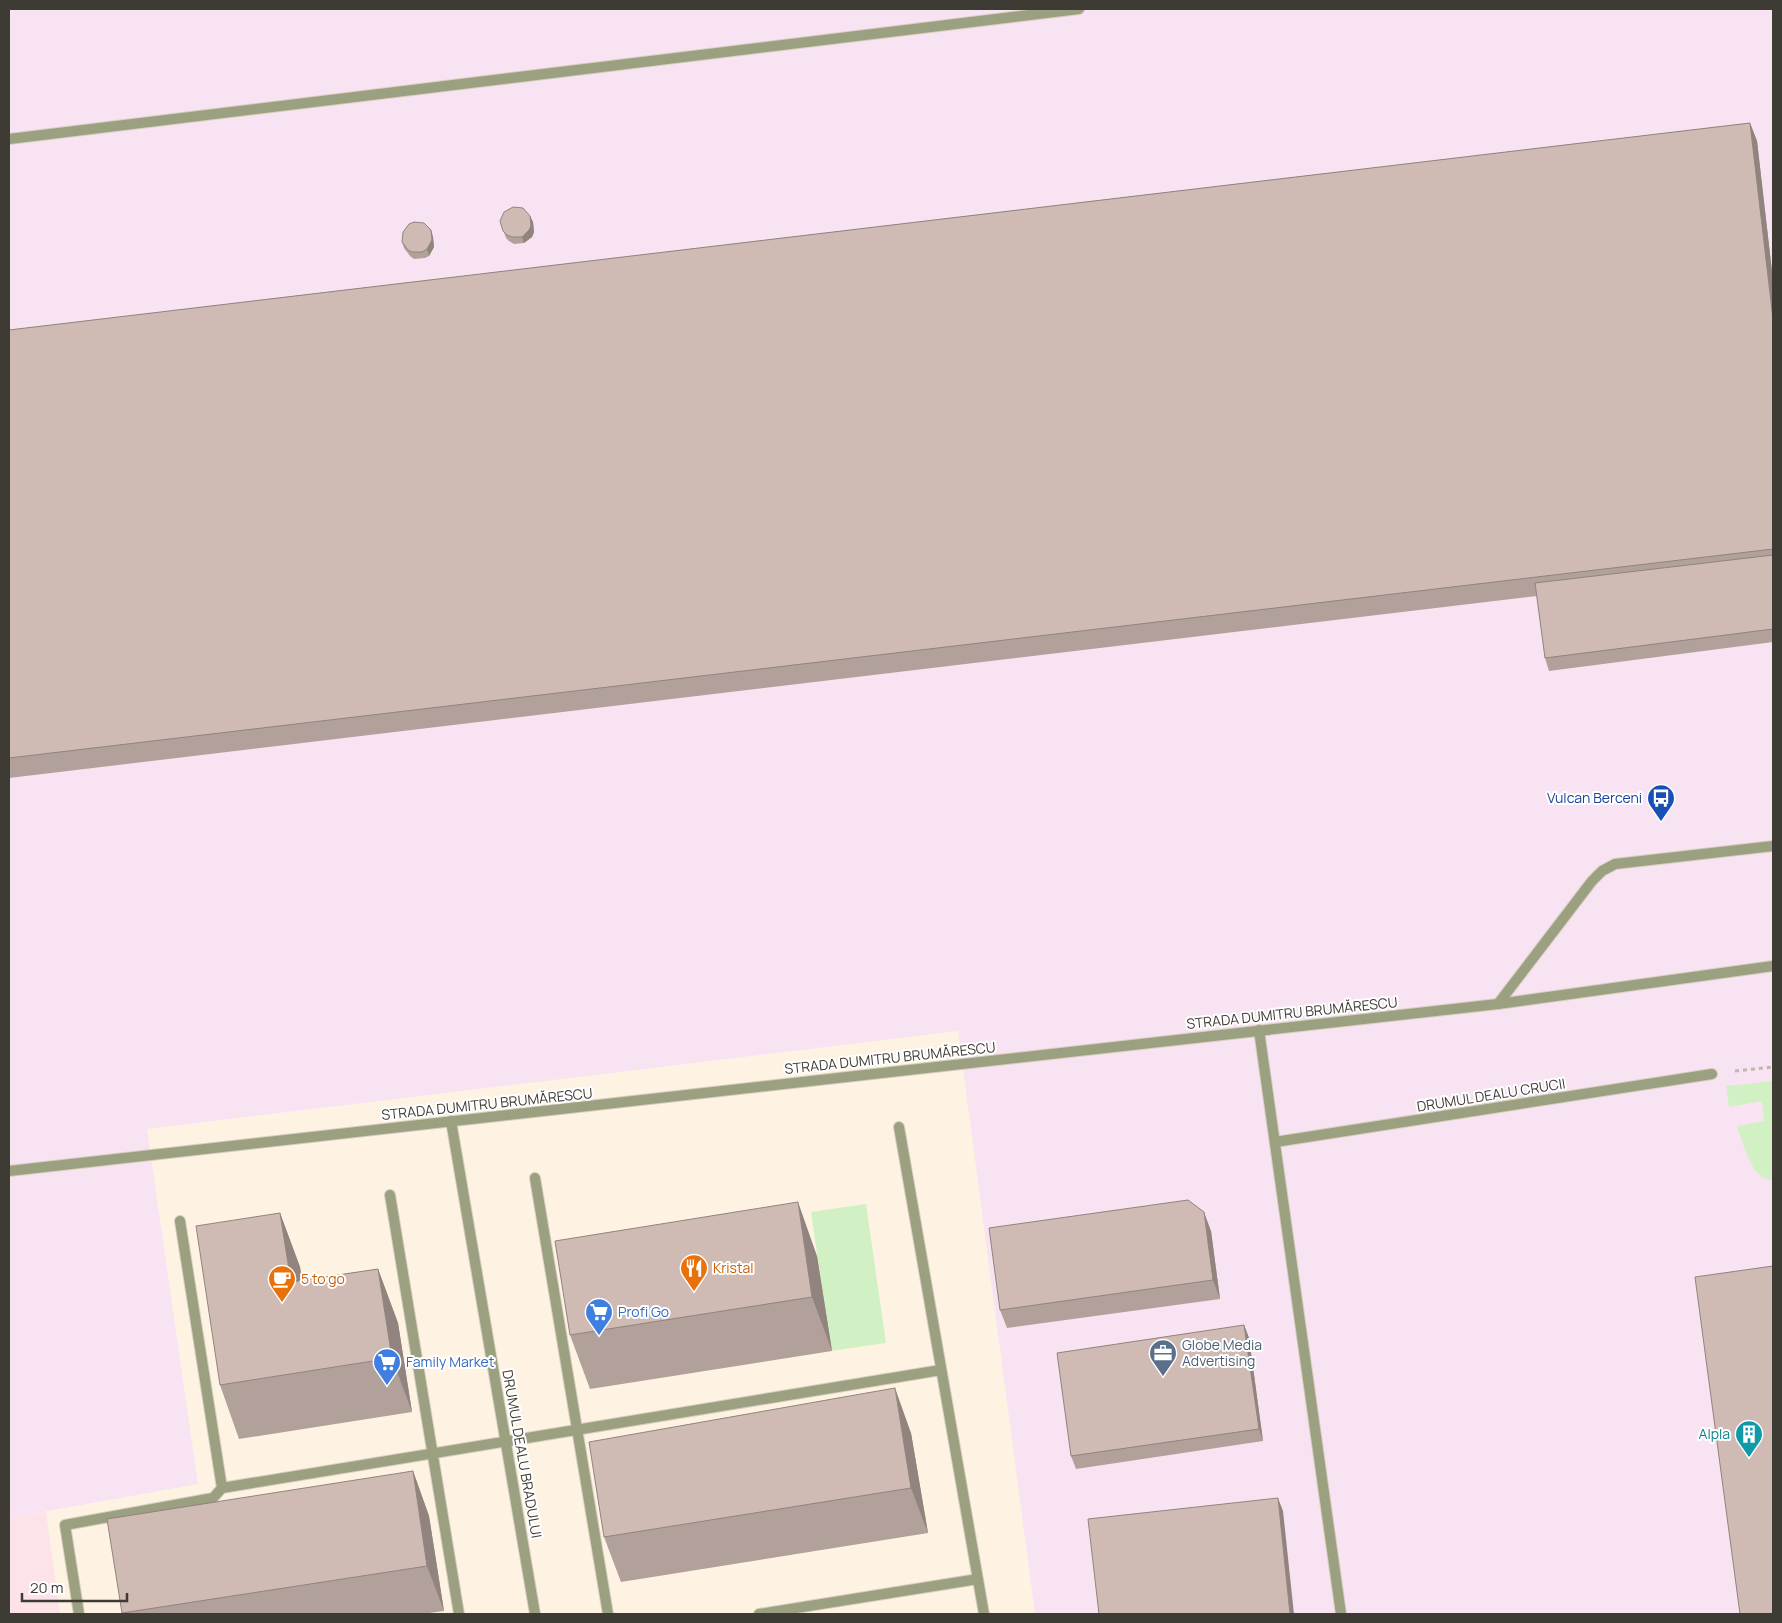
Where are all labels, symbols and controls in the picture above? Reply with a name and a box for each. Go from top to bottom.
bus stop icon: Vulcan Berceni [1646,783,1676,822]
place label: Vulcan Berceni [1547,788,1642,807]
street label: STRADA DUMITRU BRUMĂRESCU [1185,992,1399,1033]
street label: STRADA DUMITRU BRUMĂRESCU [783,1037,997,1078]
street label: DRUMUL DEALU CRUCII [1415,1073,1567,1116]
street label: STRADA DUMITRU BRUMĂRESCU [380,1083,594,1124]
restaurant icon: Kristal [679,1253,709,1292]
place label: Kristal [713,1258,754,1277]
cafe icon: 5 to go [267,1264,297,1303]
place label: 5 to go [301,1269,345,1288]
supermarket icon: Profi Go [584,1297,614,1336]
place label: Profi Go [618,1302,669,1321]
place label: Globe Media Advertising [1182,1335,1262,1370]
office icon: Globe Media Advertising [1148,1338,1178,1377]
supermarket icon: Family Market [372,1347,402,1386]
place label: Family Market [406,1352,495,1371]
street label: DRUMUL DEALU BRADULUI [498,1368,547,1540]
building icon: Alpla [1734,1419,1764,1458]
place label: Alpla [1699,1424,1730,1443]
scale bar [22,1570,128,1602]
text: 20 m [30,1577,63,1598]

